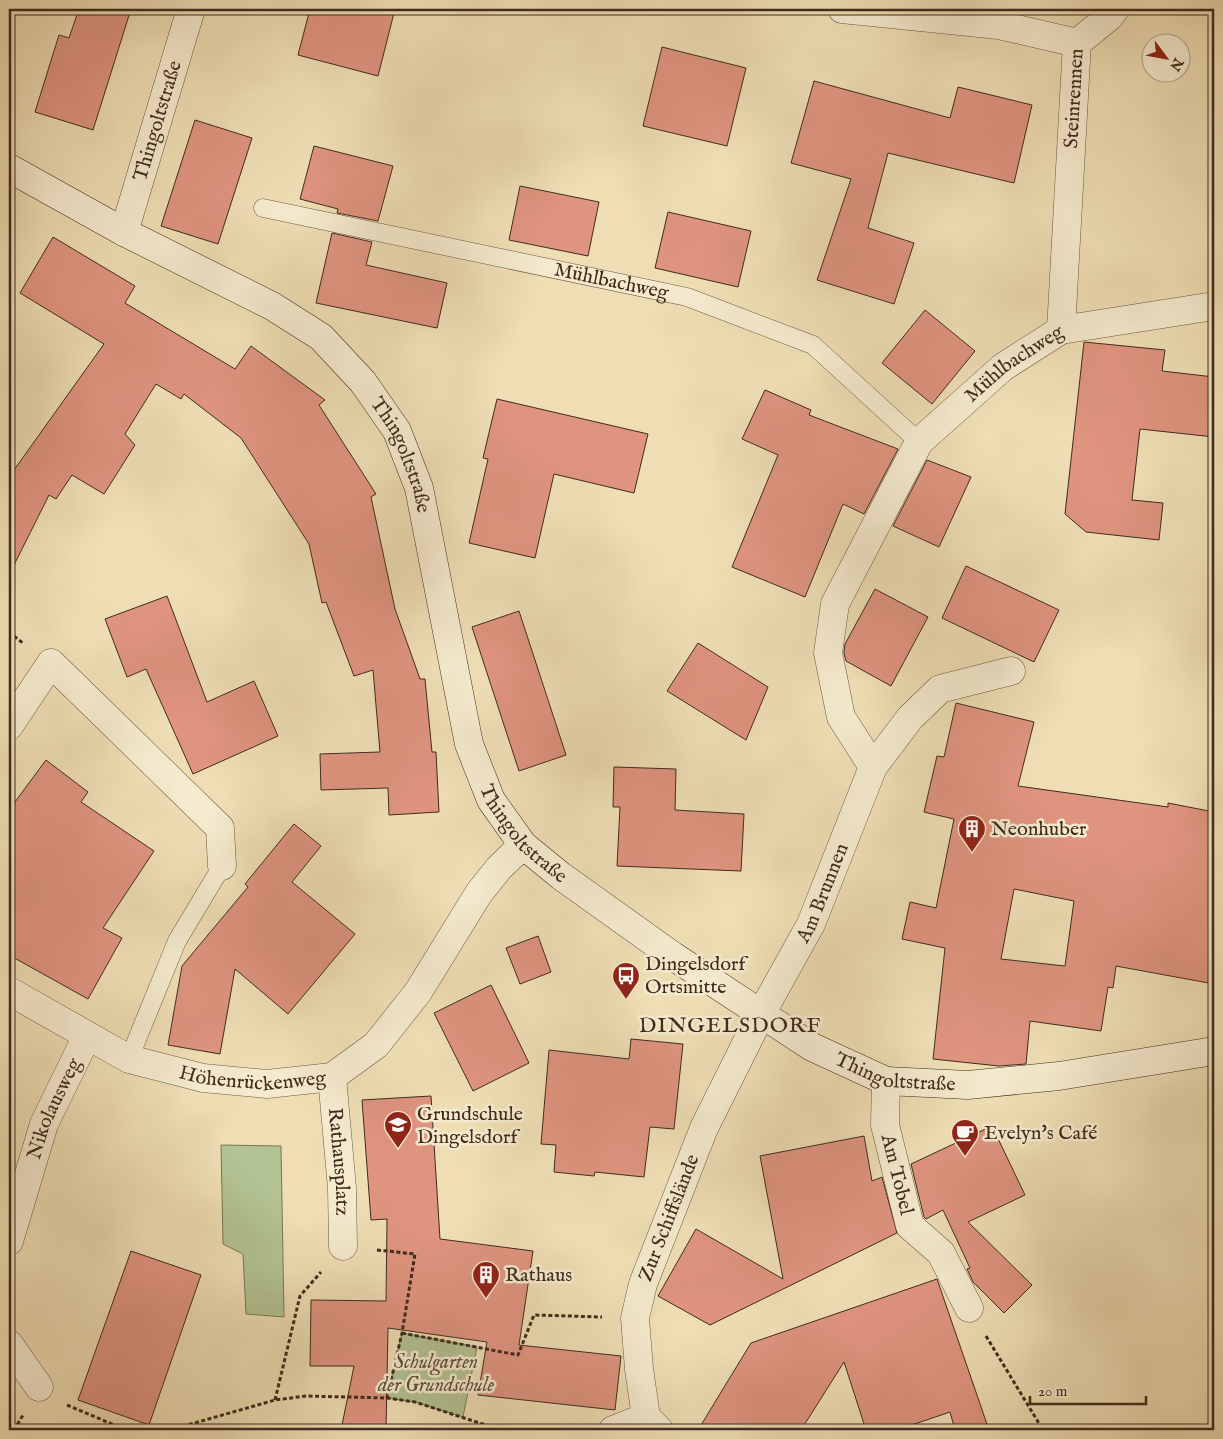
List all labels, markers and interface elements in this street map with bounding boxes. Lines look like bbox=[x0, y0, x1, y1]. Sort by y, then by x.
north arrow bbox=[1140, 32, 1190, 82]
street label: Steinrennen bbox=[1059, 47, 1089, 149]
text: N bbox=[1165, 54, 1188, 74]
street label: Thingoltstraße bbox=[127, 58, 187, 184]
street label: Mühlbachweg bbox=[552, 257, 672, 306]
street label: Mühlbachweg bbox=[959, 319, 1069, 408]
street label: Thingoltstraße bbox=[365, 392, 436, 515]
street label: Thingoltstraße bbox=[474, 781, 572, 889]
building icon: Neonhuber bbox=[957, 814, 987, 853]
place label: Neonhuber bbox=[991, 817, 1087, 842]
street label: Am Brunnen bbox=[790, 839, 854, 948]
place label: Dingelsdorf Ortsmitte bbox=[645, 952, 749, 1000]
bus stop icon: Dingelsdorf Ortsmitte bbox=[611, 961, 641, 1000]
district label: DINGELSDORF bbox=[639, 1012, 821, 1040]
street label: Thingoltstraße bbox=[831, 1047, 956, 1097]
street label: Nikolausweg bbox=[22, 1053, 87, 1162]
street label: Höhenrückenweg bbox=[177, 1060, 328, 1097]
place label: Grundschule Dingelsdorf bbox=[417, 1102, 523, 1150]
street label: Rathausplatz bbox=[322, 1107, 355, 1216]
school or university icon: Grundschule Dingelsdorf bbox=[383, 1110, 413, 1149]
cafe icon: Evelyn's Café bbox=[950, 1118, 980, 1157]
place label: Evelyn's Café bbox=[984, 1121, 1097, 1146]
street label: Am Tobel bbox=[875, 1131, 919, 1218]
street label: Zur Schiffslände bbox=[633, 1151, 705, 1285]
building icon: Rathaus bbox=[471, 1260, 501, 1299]
place label: Rathaus bbox=[505, 1263, 572, 1288]
park label: Schulgarten der Grundschule bbox=[377, 1350, 494, 1398]
scale bar bbox=[1030, 1374, 1147, 1406]
text: 20 m bbox=[1038, 1382, 1068, 1401]

